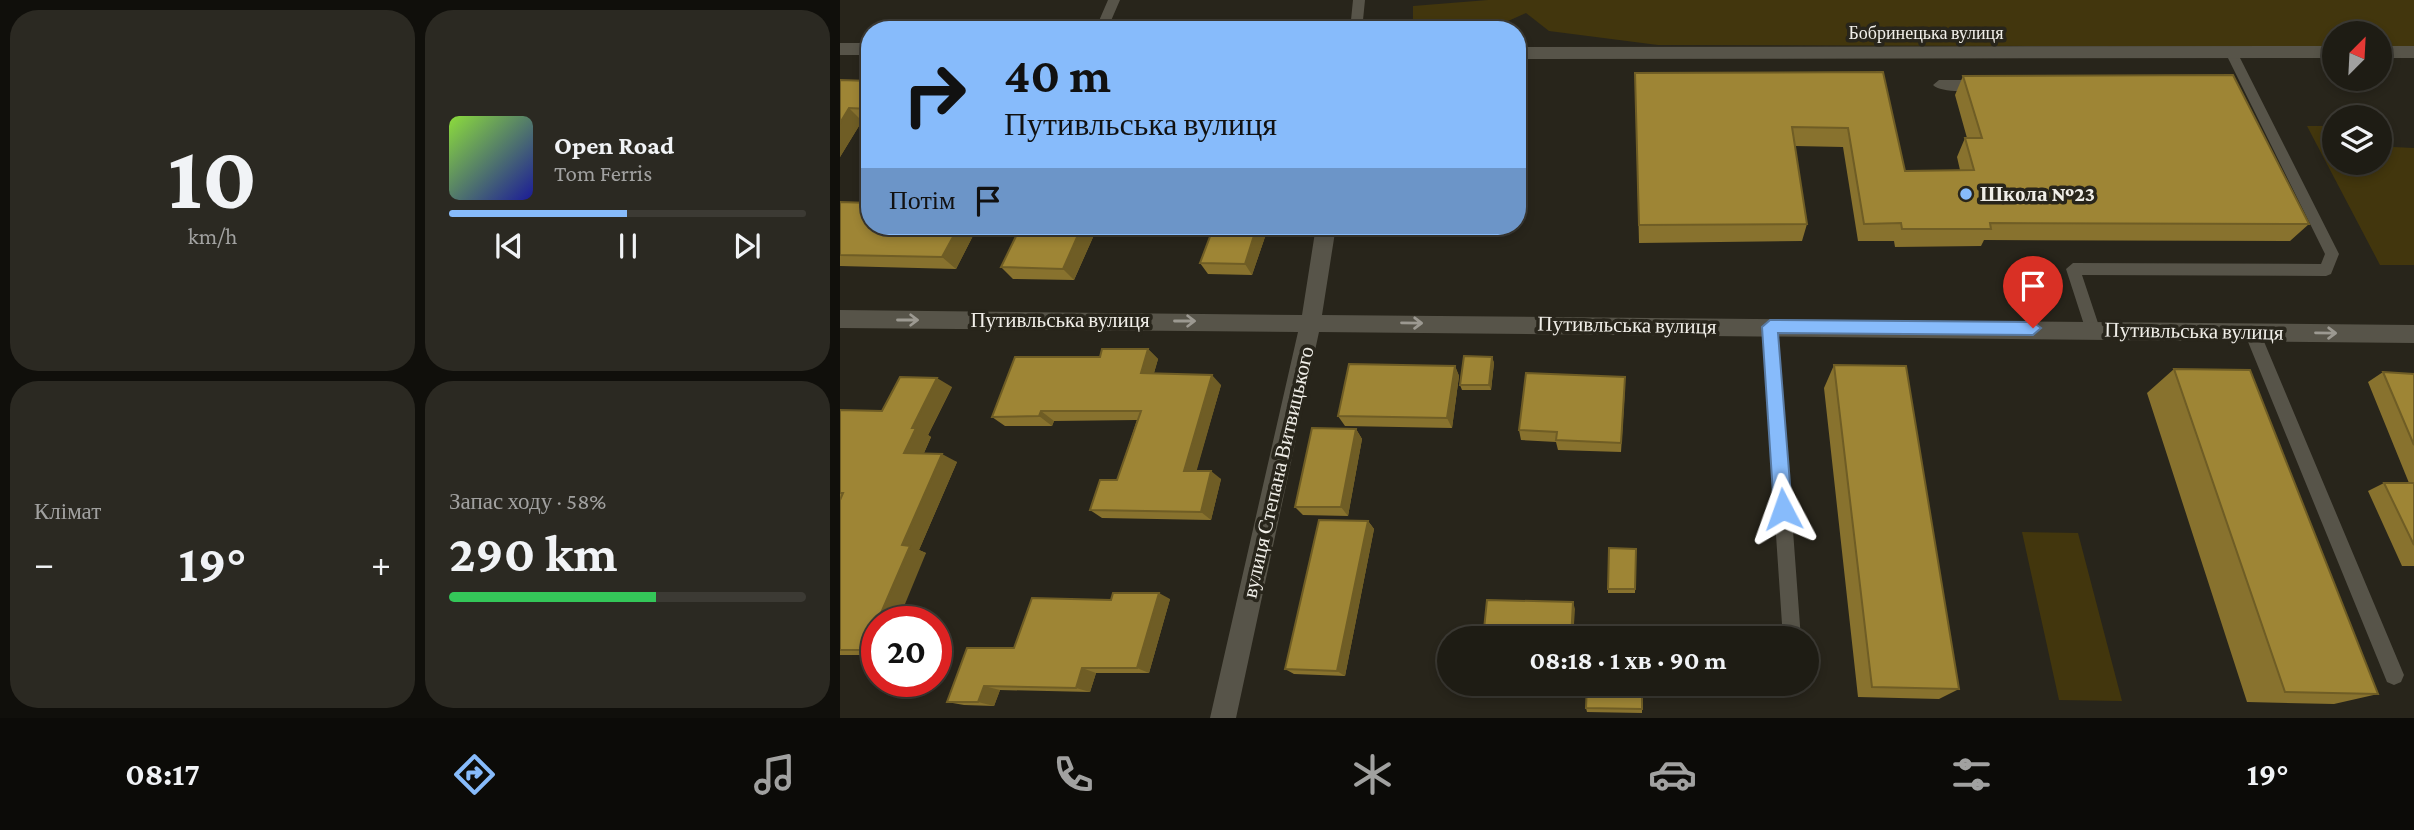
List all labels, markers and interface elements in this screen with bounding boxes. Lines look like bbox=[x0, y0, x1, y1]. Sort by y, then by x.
north arrow bbox=[2322, 21, 2392, 91]
map controls bbox=[2322, 21, 2392, 175]
street label: Бобринецька вулиця bbox=[1848, 23, 2004, 43]
text: 40 m bbox=[1004, 48, 1111, 103]
icon: right bbox=[889, 49, 980, 140]
button: layers bbox=[2322, 105, 2392, 175]
text: Путивльська вулиця bbox=[1004, 106, 1277, 142]
text: 10 bbox=[168, 126, 257, 228]
text: Open Road bbox=[554, 131, 674, 160]
text: Tom Ferris bbox=[554, 160, 652, 186]
icon: arrive bbox=[969, 182, 1007, 220]
place label: Школа №23 bbox=[1980, 182, 2095, 206]
text: Потім bbox=[889, 186, 955, 215]
marker: Школа №23 bbox=[1958, 186, 1974, 202]
text: km/h bbox=[188, 223, 237, 249]
icon: previous bbox=[490, 227, 528, 265]
icon: pause bbox=[609, 227, 647, 265]
icon: next bbox=[728, 227, 766, 265]
pin bbox=[2003, 256, 2063, 328]
icon: arrive bbox=[2014, 267, 2052, 305]
street label: Путивльська вулиця bbox=[970, 308, 1150, 332]
street label: Путивльська вулиця bbox=[1537, 311, 1717, 339]
one-way arrow bbox=[896, 313, 919, 326]
one-way arrow bbox=[1173, 314, 1196, 328]
one-way arrow bbox=[1400, 316, 1423, 330]
street label: Путивльська вулиця bbox=[2104, 317, 2284, 345]
one-way arrow bbox=[2314, 326, 2337, 340]
street label: вулиця Степана Витвицького bbox=[1237, 344, 1319, 600]
position arrow bbox=[1746, 472, 1820, 546]
text: Запас ходу · 58% bbox=[449, 488, 606, 514]
text: Клімат bbox=[34, 498, 101, 524]
text: 290 km bbox=[449, 524, 618, 582]
text: 19° bbox=[178, 534, 247, 592]
text: − bbox=[34, 542, 54, 584]
text: + bbox=[371, 542, 391, 584]
speed limit sign: 20 bbox=[861, 606, 952, 697]
text: 08:18 · 1 хв · 90 m bbox=[1530, 646, 1726, 675]
icon: directions bbox=[450, 750, 499, 799]
icon: music bbox=[750, 750, 799, 799]
icon: phone bbox=[1049, 750, 1098, 799]
icon: climate bbox=[1348, 750, 1397, 799]
icon: car bbox=[1648, 750, 1697, 799]
icon: filters bbox=[1947, 750, 1996, 799]
text: 08:17 bbox=[125, 756, 200, 792]
text: 19° bbox=[2247, 756, 2289, 792]

